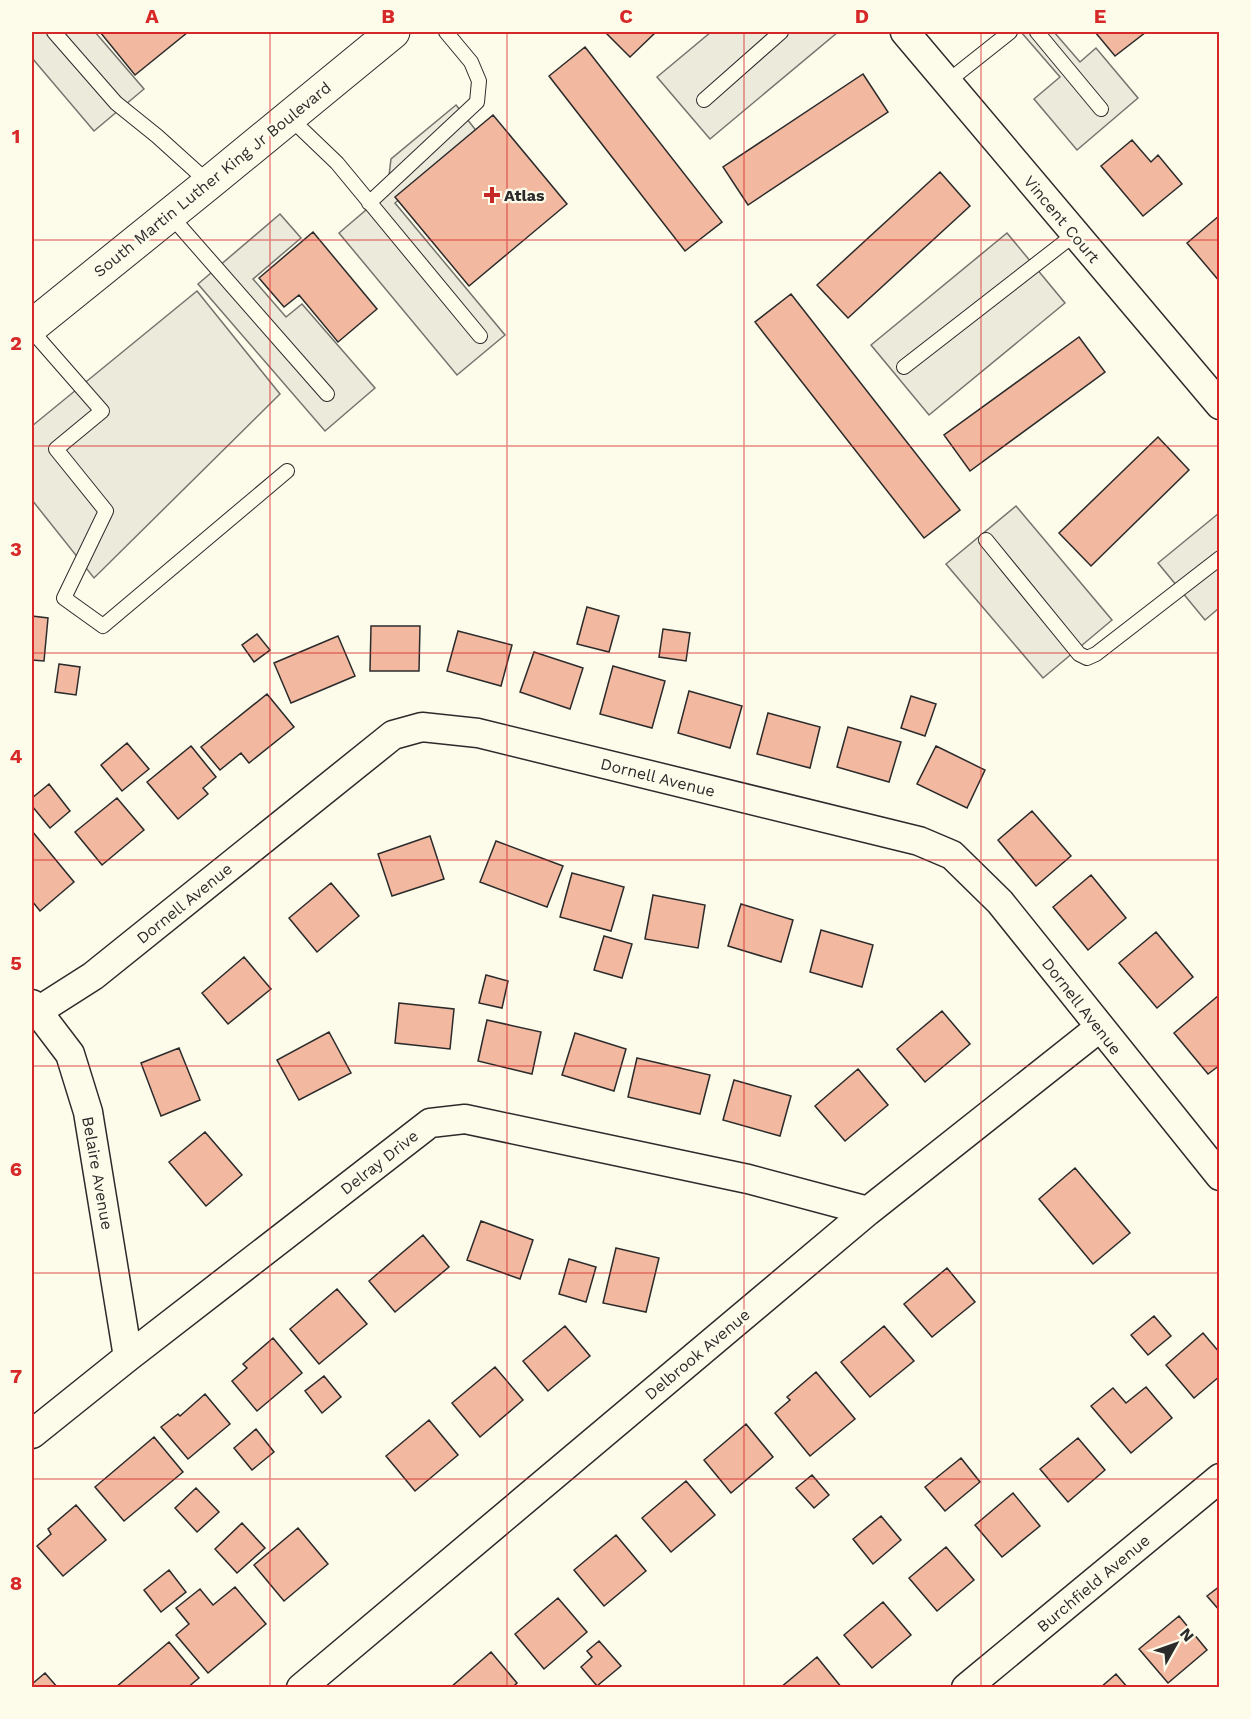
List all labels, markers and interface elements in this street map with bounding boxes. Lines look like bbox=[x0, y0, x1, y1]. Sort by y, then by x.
text: A bbox=[145, 4, 159, 28]
text: B bbox=[381, 4, 395, 28]
text: C bbox=[619, 4, 633, 28]
text: D bbox=[855, 4, 869, 28]
text: E bbox=[1094, 4, 1106, 28]
street label: South Martin Luther King Jr Boulevard bbox=[90, 78, 335, 281]
text: 1 bbox=[12, 124, 20, 148]
street label: Vincent Court bbox=[1020, 172, 1104, 267]
place label: Atlas bbox=[504, 186, 545, 205]
marker: Atlas bbox=[485, 188, 499, 202]
text: 2 bbox=[10, 331, 22, 355]
text: 3 bbox=[10, 537, 22, 561]
text: 4 bbox=[10, 744, 23, 768]
street label: Dornell Avenue bbox=[599, 754, 717, 801]
street label: Dornell Avenue bbox=[133, 859, 236, 948]
text: 5 bbox=[10, 951, 22, 975]
street label: Dornell Avenue bbox=[1038, 954, 1125, 1058]
street label: Belaire Avenue bbox=[78, 1115, 117, 1231]
street label: Delray Drive bbox=[337, 1126, 422, 1199]
text: 6 bbox=[10, 1157, 22, 1181]
street label: Delbrook Avenue bbox=[641, 1305, 754, 1404]
text: 7 bbox=[10, 1364, 22, 1388]
street label: Burchfield Avenue bbox=[1033, 1531, 1154, 1636]
text: 8 bbox=[10, 1571, 22, 1595]
north arrow bbox=[1146, 1614, 1206, 1674]
text: N bbox=[1176, 1624, 1198, 1645]

